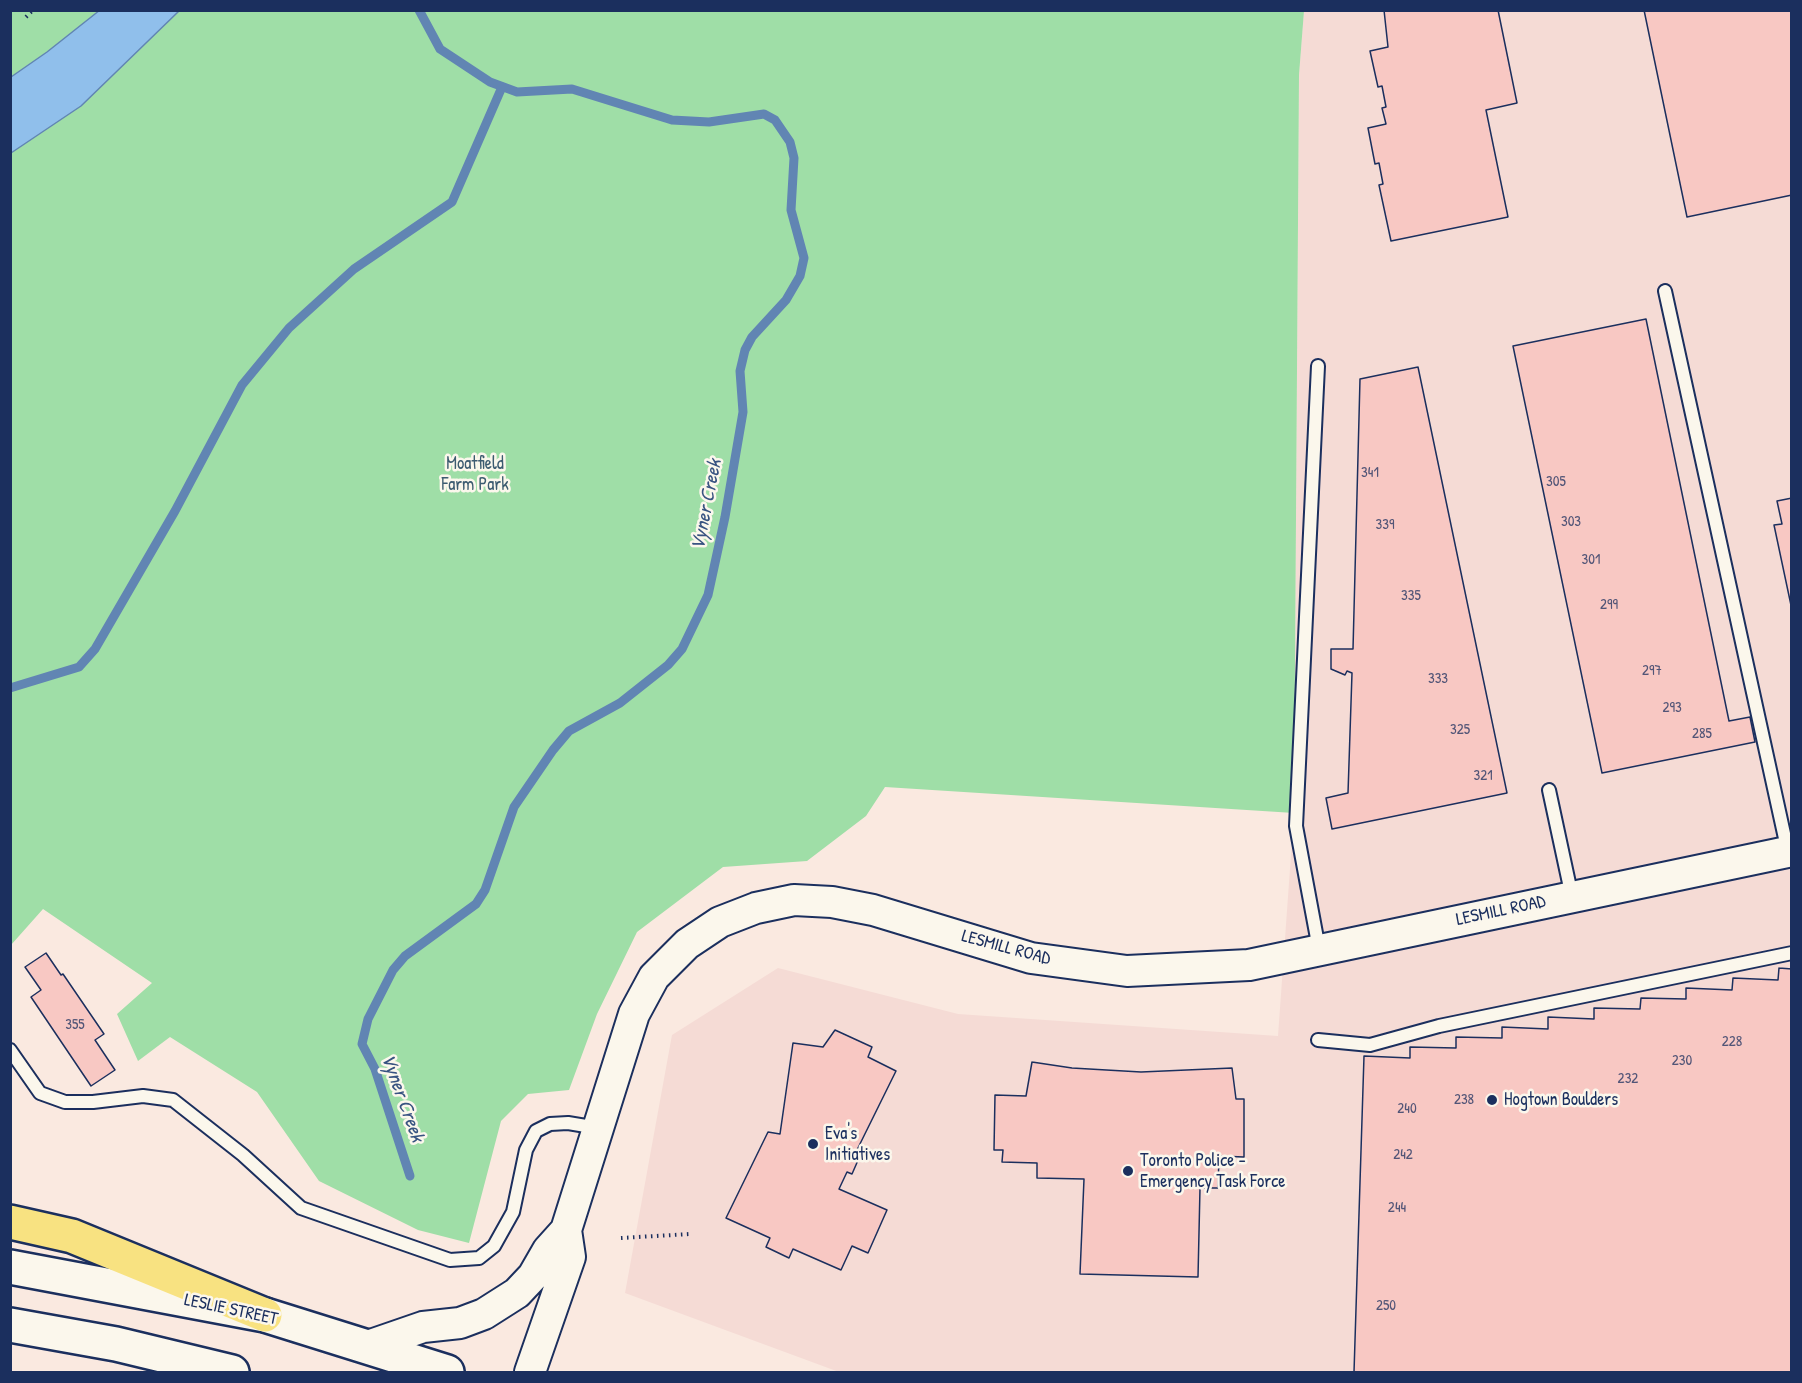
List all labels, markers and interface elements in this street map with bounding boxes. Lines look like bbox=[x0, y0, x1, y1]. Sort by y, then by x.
park label: Moatfield Farm Park bbox=[441, 453, 509, 496]
water label: Vyner Creek bbox=[686, 458, 728, 552]
house number: 341 bbox=[1361, 464, 1379, 482]
house number: 305 bbox=[1546, 473, 1566, 491]
house number: 303 bbox=[1561, 513, 1581, 531]
house number: 339 bbox=[1376, 516, 1394, 534]
house number: 301 bbox=[1582, 551, 1600, 569]
house number: 335 bbox=[1401, 587, 1421, 605]
house number: 299 bbox=[1600, 596, 1618, 614]
house number: 297 bbox=[1642, 662, 1662, 680]
house number: 333 bbox=[1428, 670, 1448, 688]
house number: 293 bbox=[1662, 699, 1682, 717]
house number: 325 bbox=[1450, 721, 1470, 739]
house number: 285 bbox=[1692, 725, 1712, 743]
house number: 321 bbox=[1473, 767, 1493, 785]
street label: LESMILL ROAD bbox=[1454, 891, 1548, 931]
street label: LESMILL ROAD bbox=[959, 926, 1053, 970]
house number: 355 bbox=[65, 1016, 85, 1034]
house number: 228 bbox=[1722, 1033, 1742, 1051]
water label: Vyner Creek bbox=[375, 1051, 429, 1145]
house number: 230 bbox=[1672, 1052, 1692, 1070]
house number: 232 bbox=[1618, 1070, 1638, 1088]
place label: Hogtown Boulders bbox=[1504, 1089, 1618, 1111]
house number: 238 bbox=[1454, 1091, 1474, 1109]
marker: Hogtown Boulders bbox=[1485, 1093, 1499, 1107]
house number: 240 bbox=[1397, 1100, 1417, 1118]
place label: Eva's Initiatives bbox=[825, 1123, 890, 1166]
marker: Eva's Initiatives bbox=[806, 1137, 820, 1151]
house number: 242 bbox=[1393, 1146, 1413, 1164]
place label: Toronto Police - Emergency Task Force bbox=[1140, 1150, 1285, 1192]
marker: Toronto Police - Emergency Task Force bbox=[1121, 1164, 1135, 1178]
house number: 244 bbox=[1388, 1199, 1406, 1217]
street label: LESLIE STREET bbox=[182, 1290, 280, 1330]
house number: 250 bbox=[1376, 1297, 1396, 1315]

